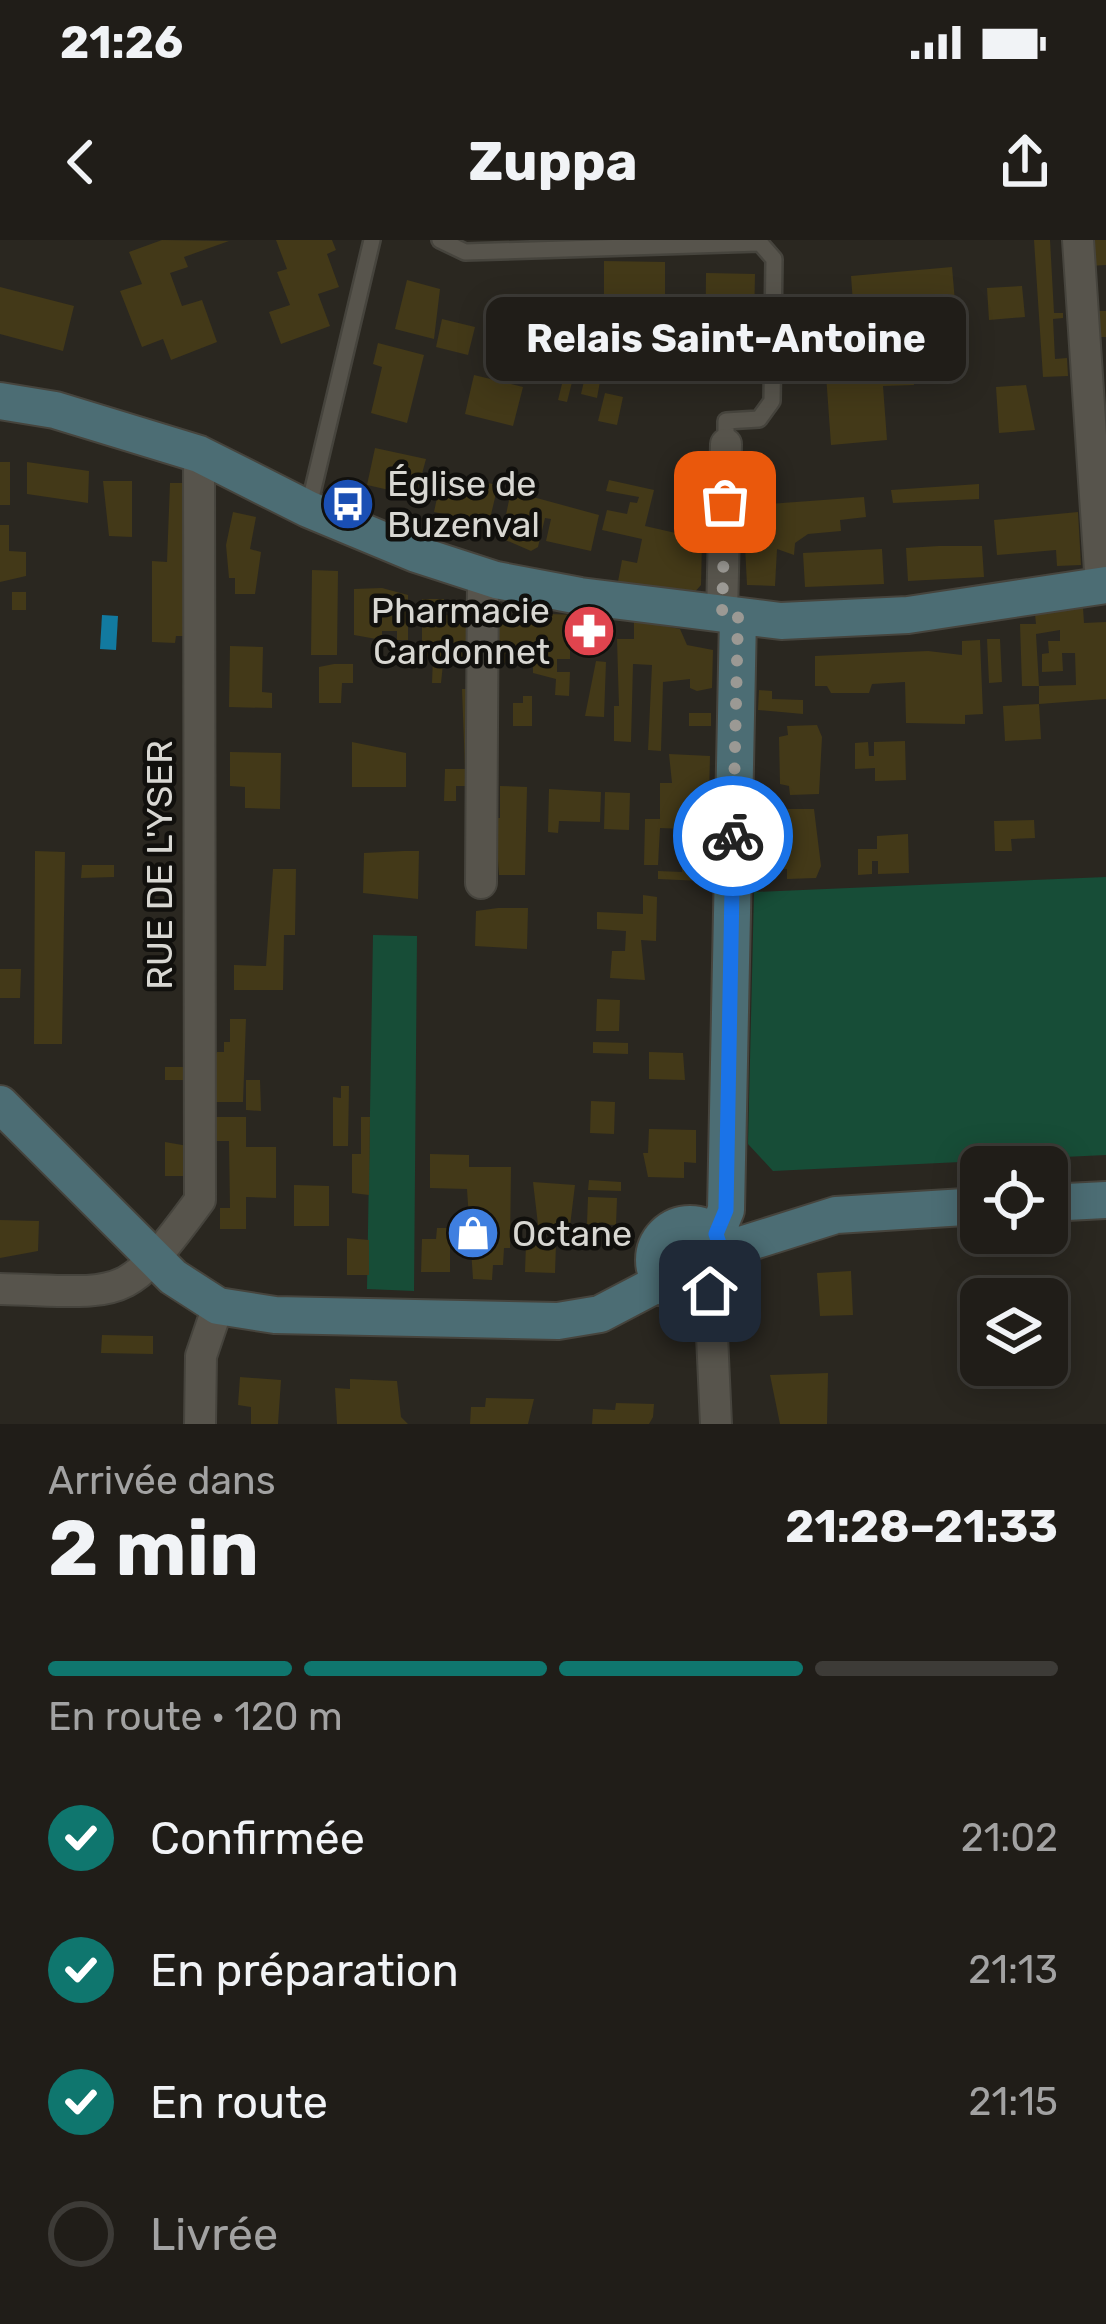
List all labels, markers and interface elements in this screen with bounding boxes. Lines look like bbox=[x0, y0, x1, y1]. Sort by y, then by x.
text: 21:26 bbox=[60, 16, 183, 69]
icon: back bbox=[48, 129, 114, 195]
icon: share bbox=[992, 129, 1058, 195]
text: Zuppa bbox=[468, 130, 638, 194]
callout: Relais Saint-Antoine bbox=[485, 298, 965, 382]
text: Relais Saint-Antoine bbox=[526, 316, 926, 362]
pin bbox=[674, 451, 776, 553]
place label: Église de Buzenval bbox=[387, 462, 540, 546]
icon: bag bbox=[692, 469, 758, 535]
bus stop icon: Église de Buzenval bbox=[320, 476, 376, 532]
place label: Pharmacie Cardonnet bbox=[371, 589, 550, 673]
pharmacy icon: Pharmacie Cardonnet bbox=[561, 603, 617, 659]
street label: RUE DE L'YSER bbox=[138, 740, 181, 990]
courier bbox=[673, 776, 793, 896]
icon: bike bbox=[700, 803, 766, 869]
map controls bbox=[960, 1146, 1068, 1386]
button: locate bbox=[960, 1146, 1068, 1254]
shop icon: Octane bbox=[445, 1205, 501, 1261]
place label: Octane bbox=[512, 1212, 632, 1255]
pin bbox=[659, 1240, 761, 1342]
icon: home bbox=[677, 1258, 743, 1324]
button: layers bbox=[960, 1278, 1068, 1386]
text: Arrivée dans bbox=[48, 1458, 276, 1504]
text: 21:28–21:33 bbox=[785, 1500, 1058, 1553]
text: 2 min bbox=[48, 1502, 259, 1595]
text: En route · 120 m bbox=[48, 1694, 343, 1740]
icon: check bbox=[48, 1805, 114, 1871]
text: Confirmée bbox=[150, 1812, 365, 1865]
text: 21:02 bbox=[961, 1815, 1058, 1861]
icon: check bbox=[48, 1937, 114, 2003]
text: En préparation bbox=[150, 1944, 459, 1997]
text: 21:13 bbox=[968, 1947, 1058, 1993]
icon: check bbox=[48, 2069, 114, 2135]
text: En route bbox=[150, 2076, 328, 2129]
text: 21:15 bbox=[969, 2079, 1058, 2125]
text: Livrée bbox=[150, 2208, 278, 2261]

